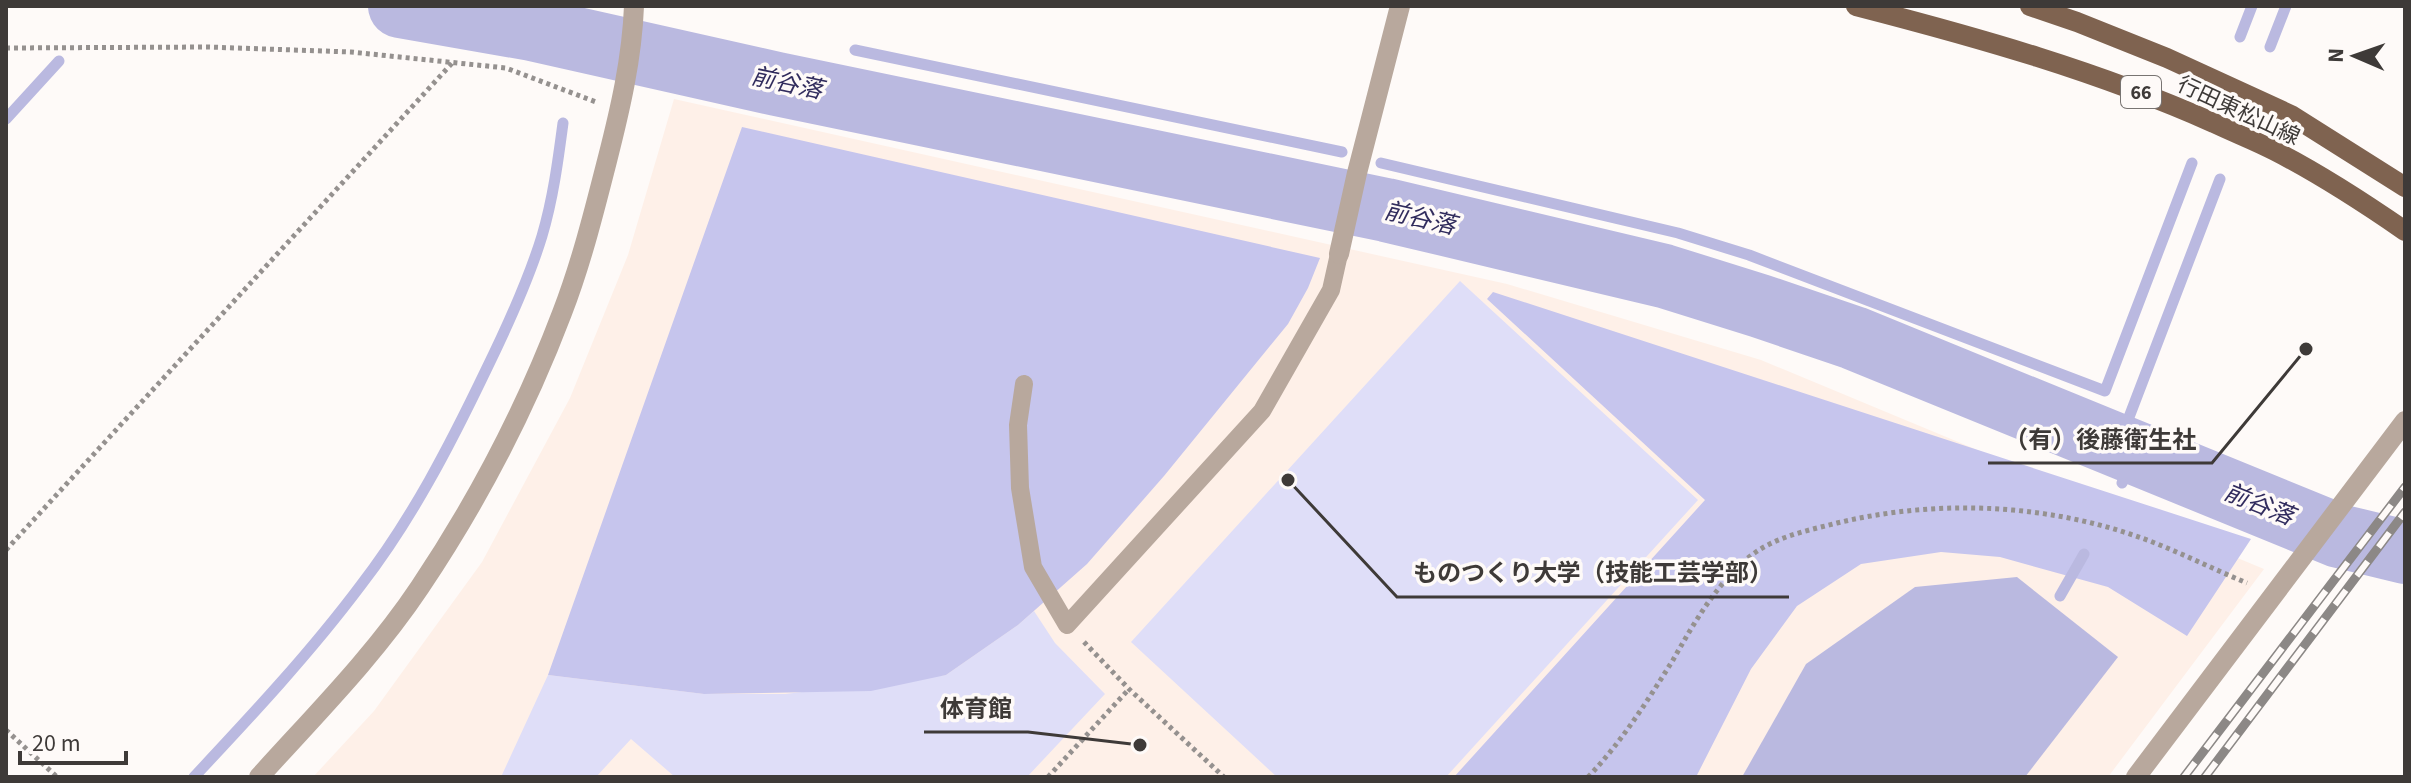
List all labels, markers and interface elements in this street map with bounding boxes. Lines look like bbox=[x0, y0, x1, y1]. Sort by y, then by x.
north arrow bbox=[2315, 16, 2395, 96]
text: N bbox=[2320, 47, 2352, 63]
water label: 前谷落 bbox=[748, 59, 830, 109]
street label: 行田東松山線 bbox=[2172, 69, 2305, 153]
road number: 66 bbox=[2121, 76, 2161, 108]
water label: 前谷落 bbox=[1381, 193, 1463, 245]
callout: （有）後藤衛生社 bbox=[1988, 415, 2212, 463]
text: （有）後藤衛生社 bbox=[2004, 423, 2196, 458]
water label: 前谷落 bbox=[2219, 475, 2302, 536]
callout: ものつくり大学（技能工芸学部） bbox=[1397, 549, 1789, 597]
text: ものつくり大学（技能工芸学部） bbox=[1413, 556, 1773, 591]
callout: 体育館 bbox=[924, 684, 1028, 732]
text: 体育館 bbox=[940, 692, 1012, 727]
scale bar bbox=[20, 715, 126, 765]
text: 20 m bbox=[32, 726, 81, 761]

